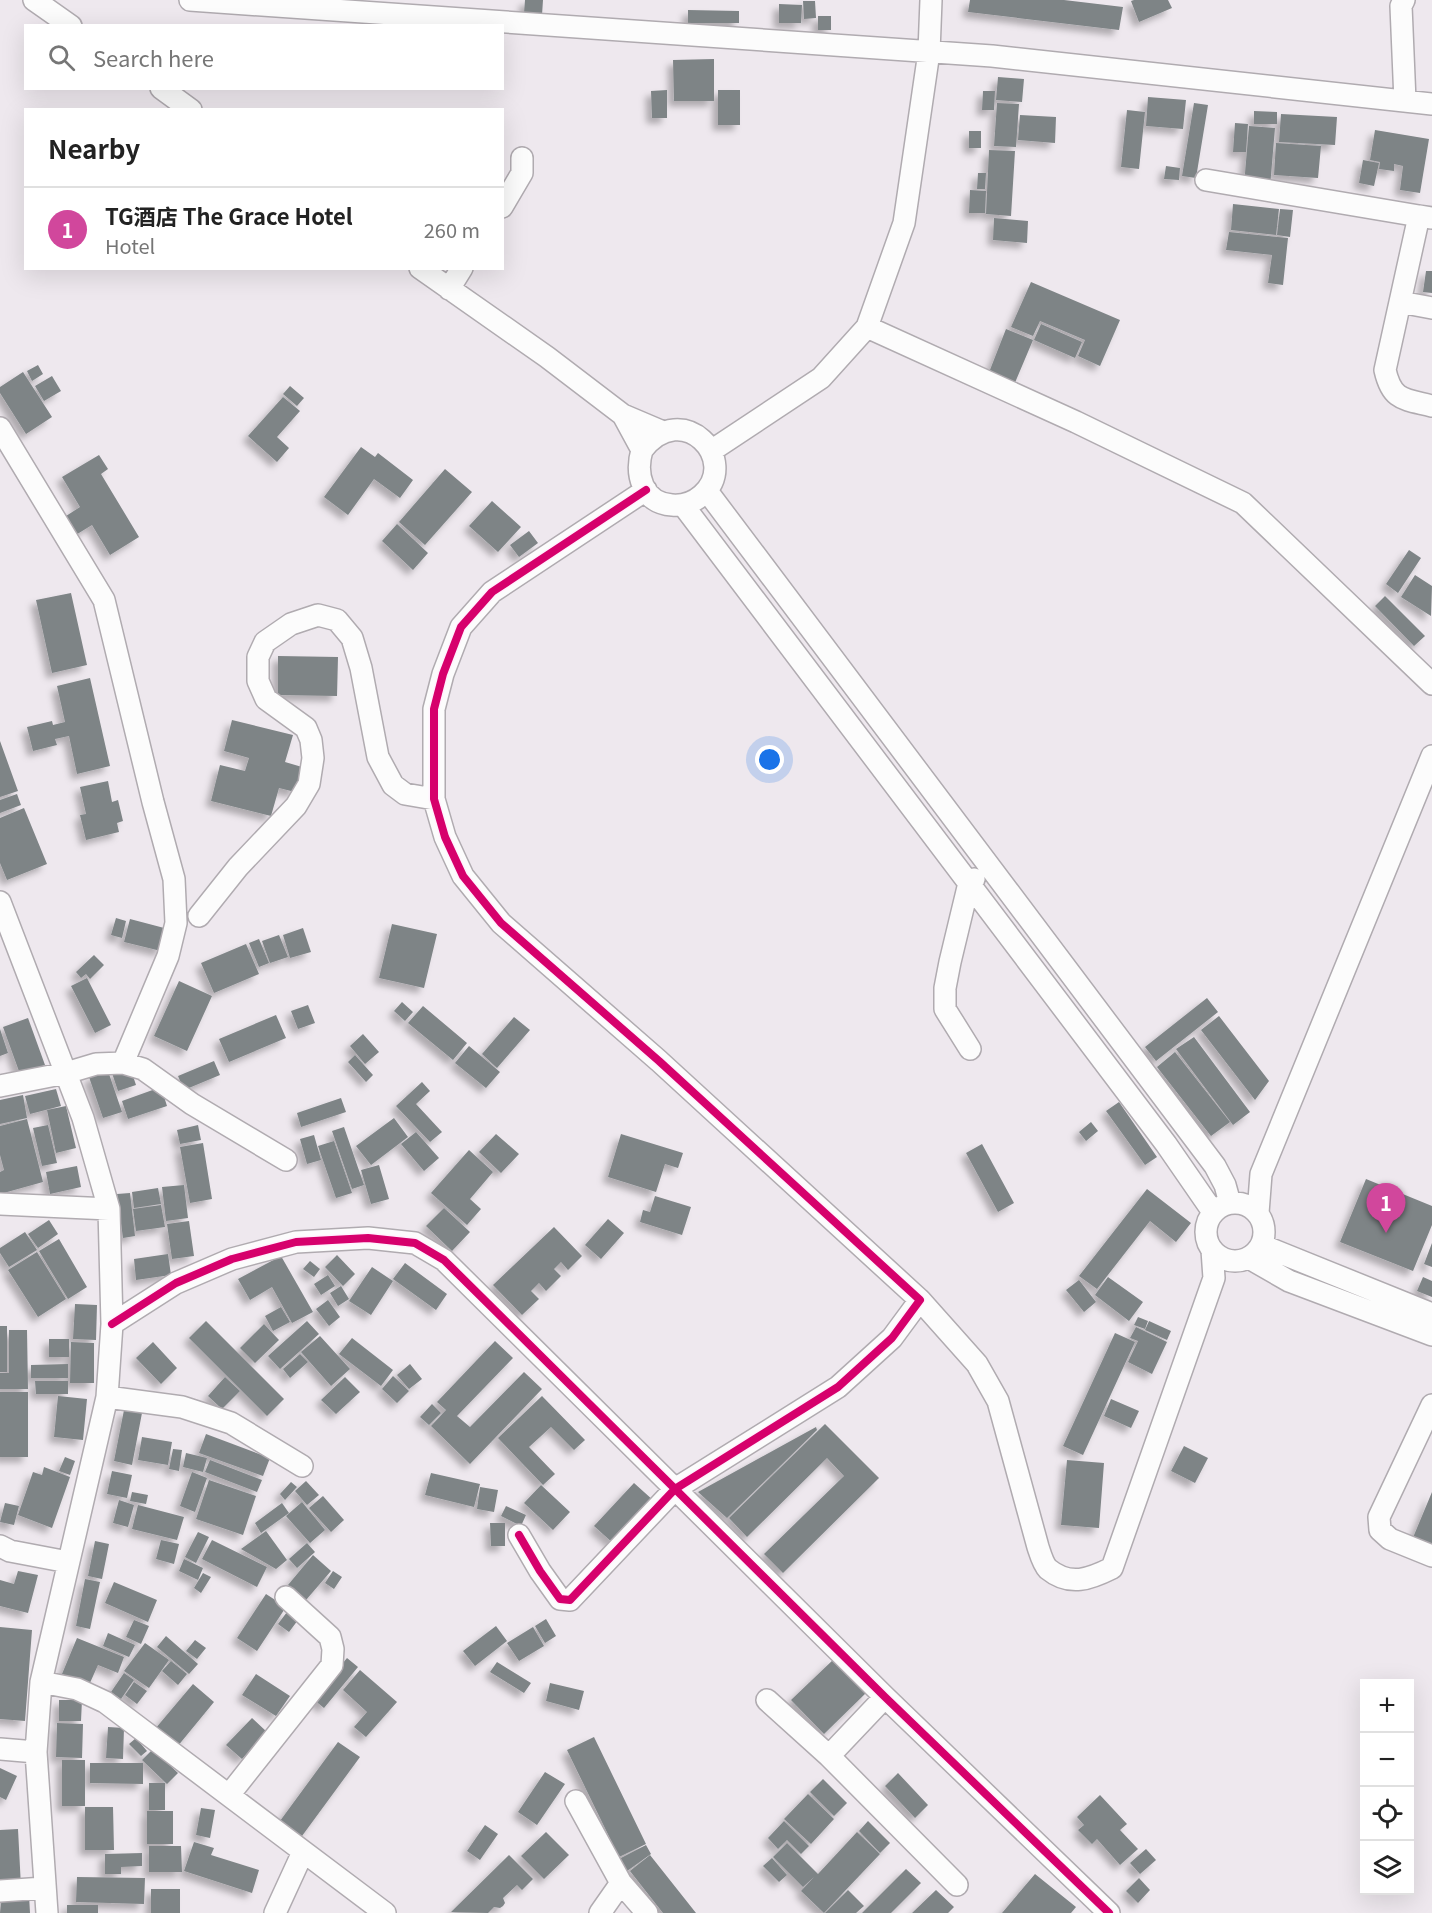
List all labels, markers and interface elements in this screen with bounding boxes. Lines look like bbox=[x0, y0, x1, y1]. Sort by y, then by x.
search box bbox=[24, 24, 504, 90]
icon: search bbox=[45, 41, 78, 74]
text: Search here bbox=[93, 41, 214, 73]
text: Nearby bbox=[48, 129, 140, 166]
text: TG酒店 The Grace Hotel bbox=[105, 199, 353, 231]
text: 1 bbox=[62, 215, 73, 244]
text: 260 m bbox=[424, 215, 480, 244]
text: Hotel bbox=[105, 231, 155, 260]
your location bbox=[755, 745, 784, 774]
pin: 1 bbox=[1366, 1184, 1406, 1233]
map controls bbox=[1360, 1679, 1414, 1895]
button: + bbox=[1360, 1679, 1414, 1733]
button: − bbox=[1360, 1733, 1414, 1787]
button: locate bbox=[1360, 1787, 1414, 1841]
button: layers bbox=[1360, 1841, 1414, 1895]

